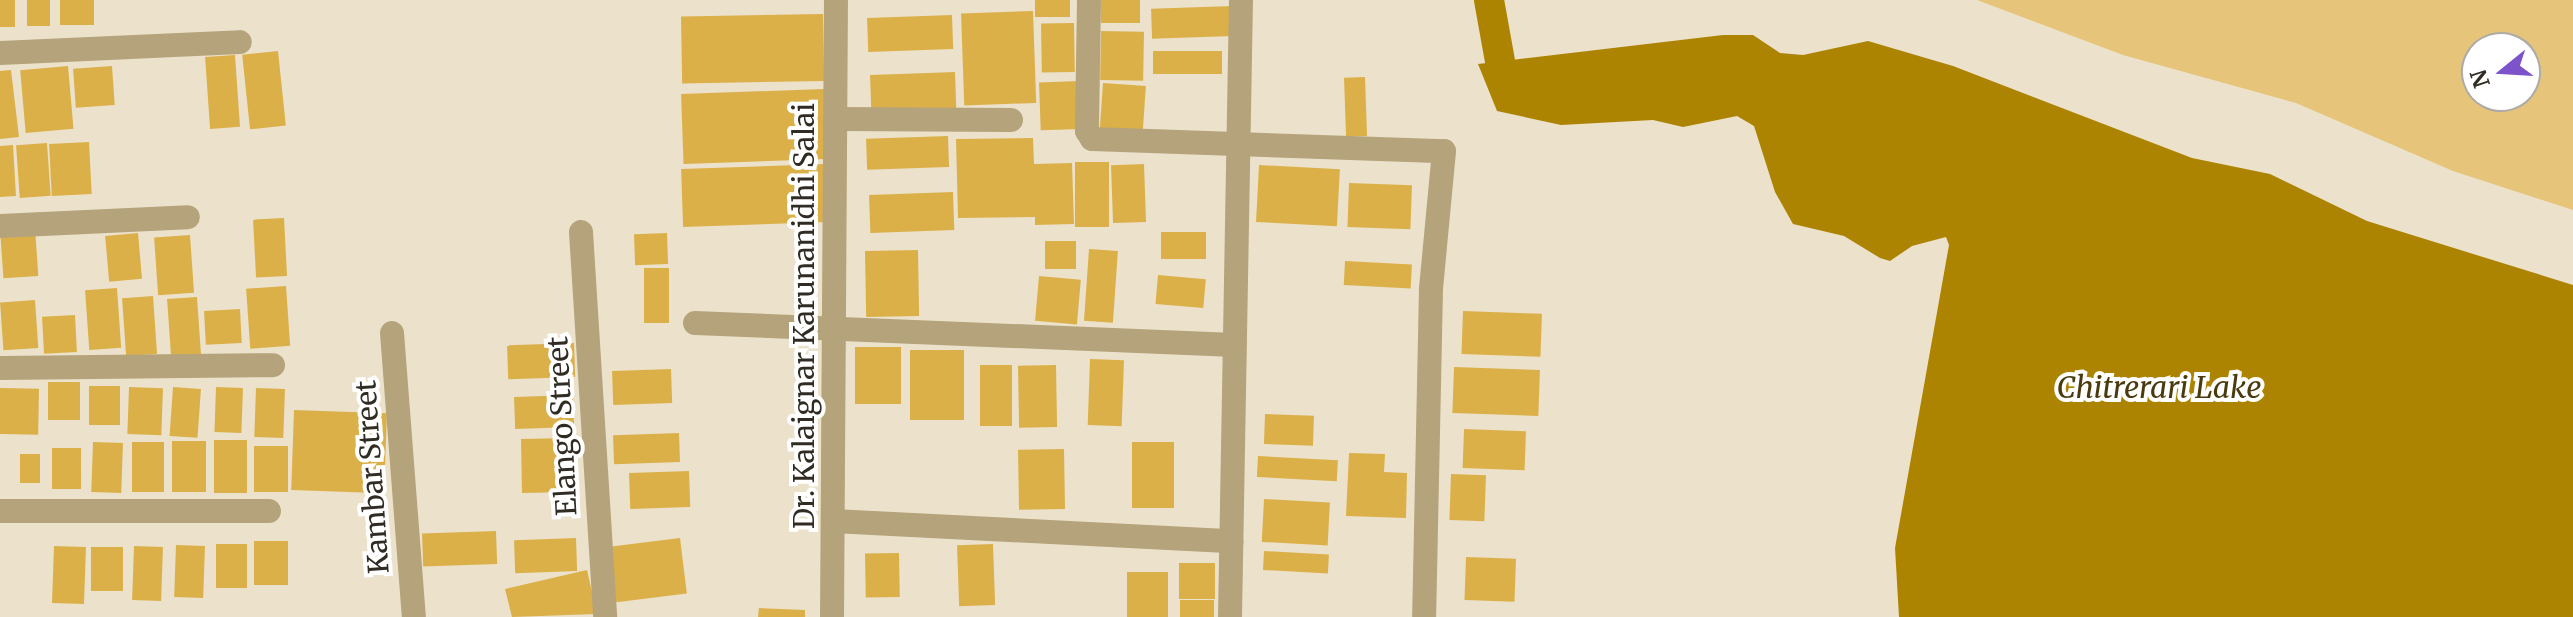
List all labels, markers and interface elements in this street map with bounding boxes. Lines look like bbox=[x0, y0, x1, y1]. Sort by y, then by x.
north arrow bbox=[2461, 32, 2541, 112]
text: N bbox=[2464, 66, 2496, 91]
street label: Dr. Kalaignar Karunanidhi Salai bbox=[787, 103, 821, 529]
street label: Elango Street bbox=[541, 335, 583, 517]
water label: Chitrerari Lake bbox=[2056, 369, 2262, 405]
street label: Kambar Street bbox=[348, 379, 396, 575]

